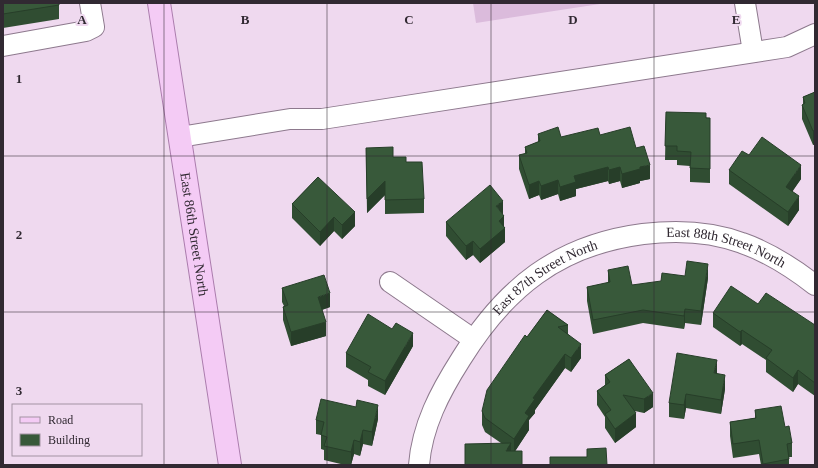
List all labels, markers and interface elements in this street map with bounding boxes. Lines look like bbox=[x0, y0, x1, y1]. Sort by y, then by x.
text: A bbox=[77, 12, 87, 27]
text: B bbox=[241, 12, 250, 27]
text: C bbox=[404, 12, 414, 27]
text: D bbox=[568, 12, 578, 27]
text: E bbox=[732, 12, 740, 27]
text: 1 bbox=[16, 71, 22, 86]
street label: East 86th Street North bbox=[177, 172, 211, 297]
street label: East 88th Street North bbox=[666, 225, 788, 271]
text: 2 bbox=[16, 227, 22, 242]
street label: East 87th Street North bbox=[489, 237, 599, 318]
text: 3 bbox=[16, 383, 23, 398]
legend bbox=[12, 404, 142, 456]
text: Road bbox=[48, 413, 73, 427]
text: Building bbox=[48, 433, 90, 447]

